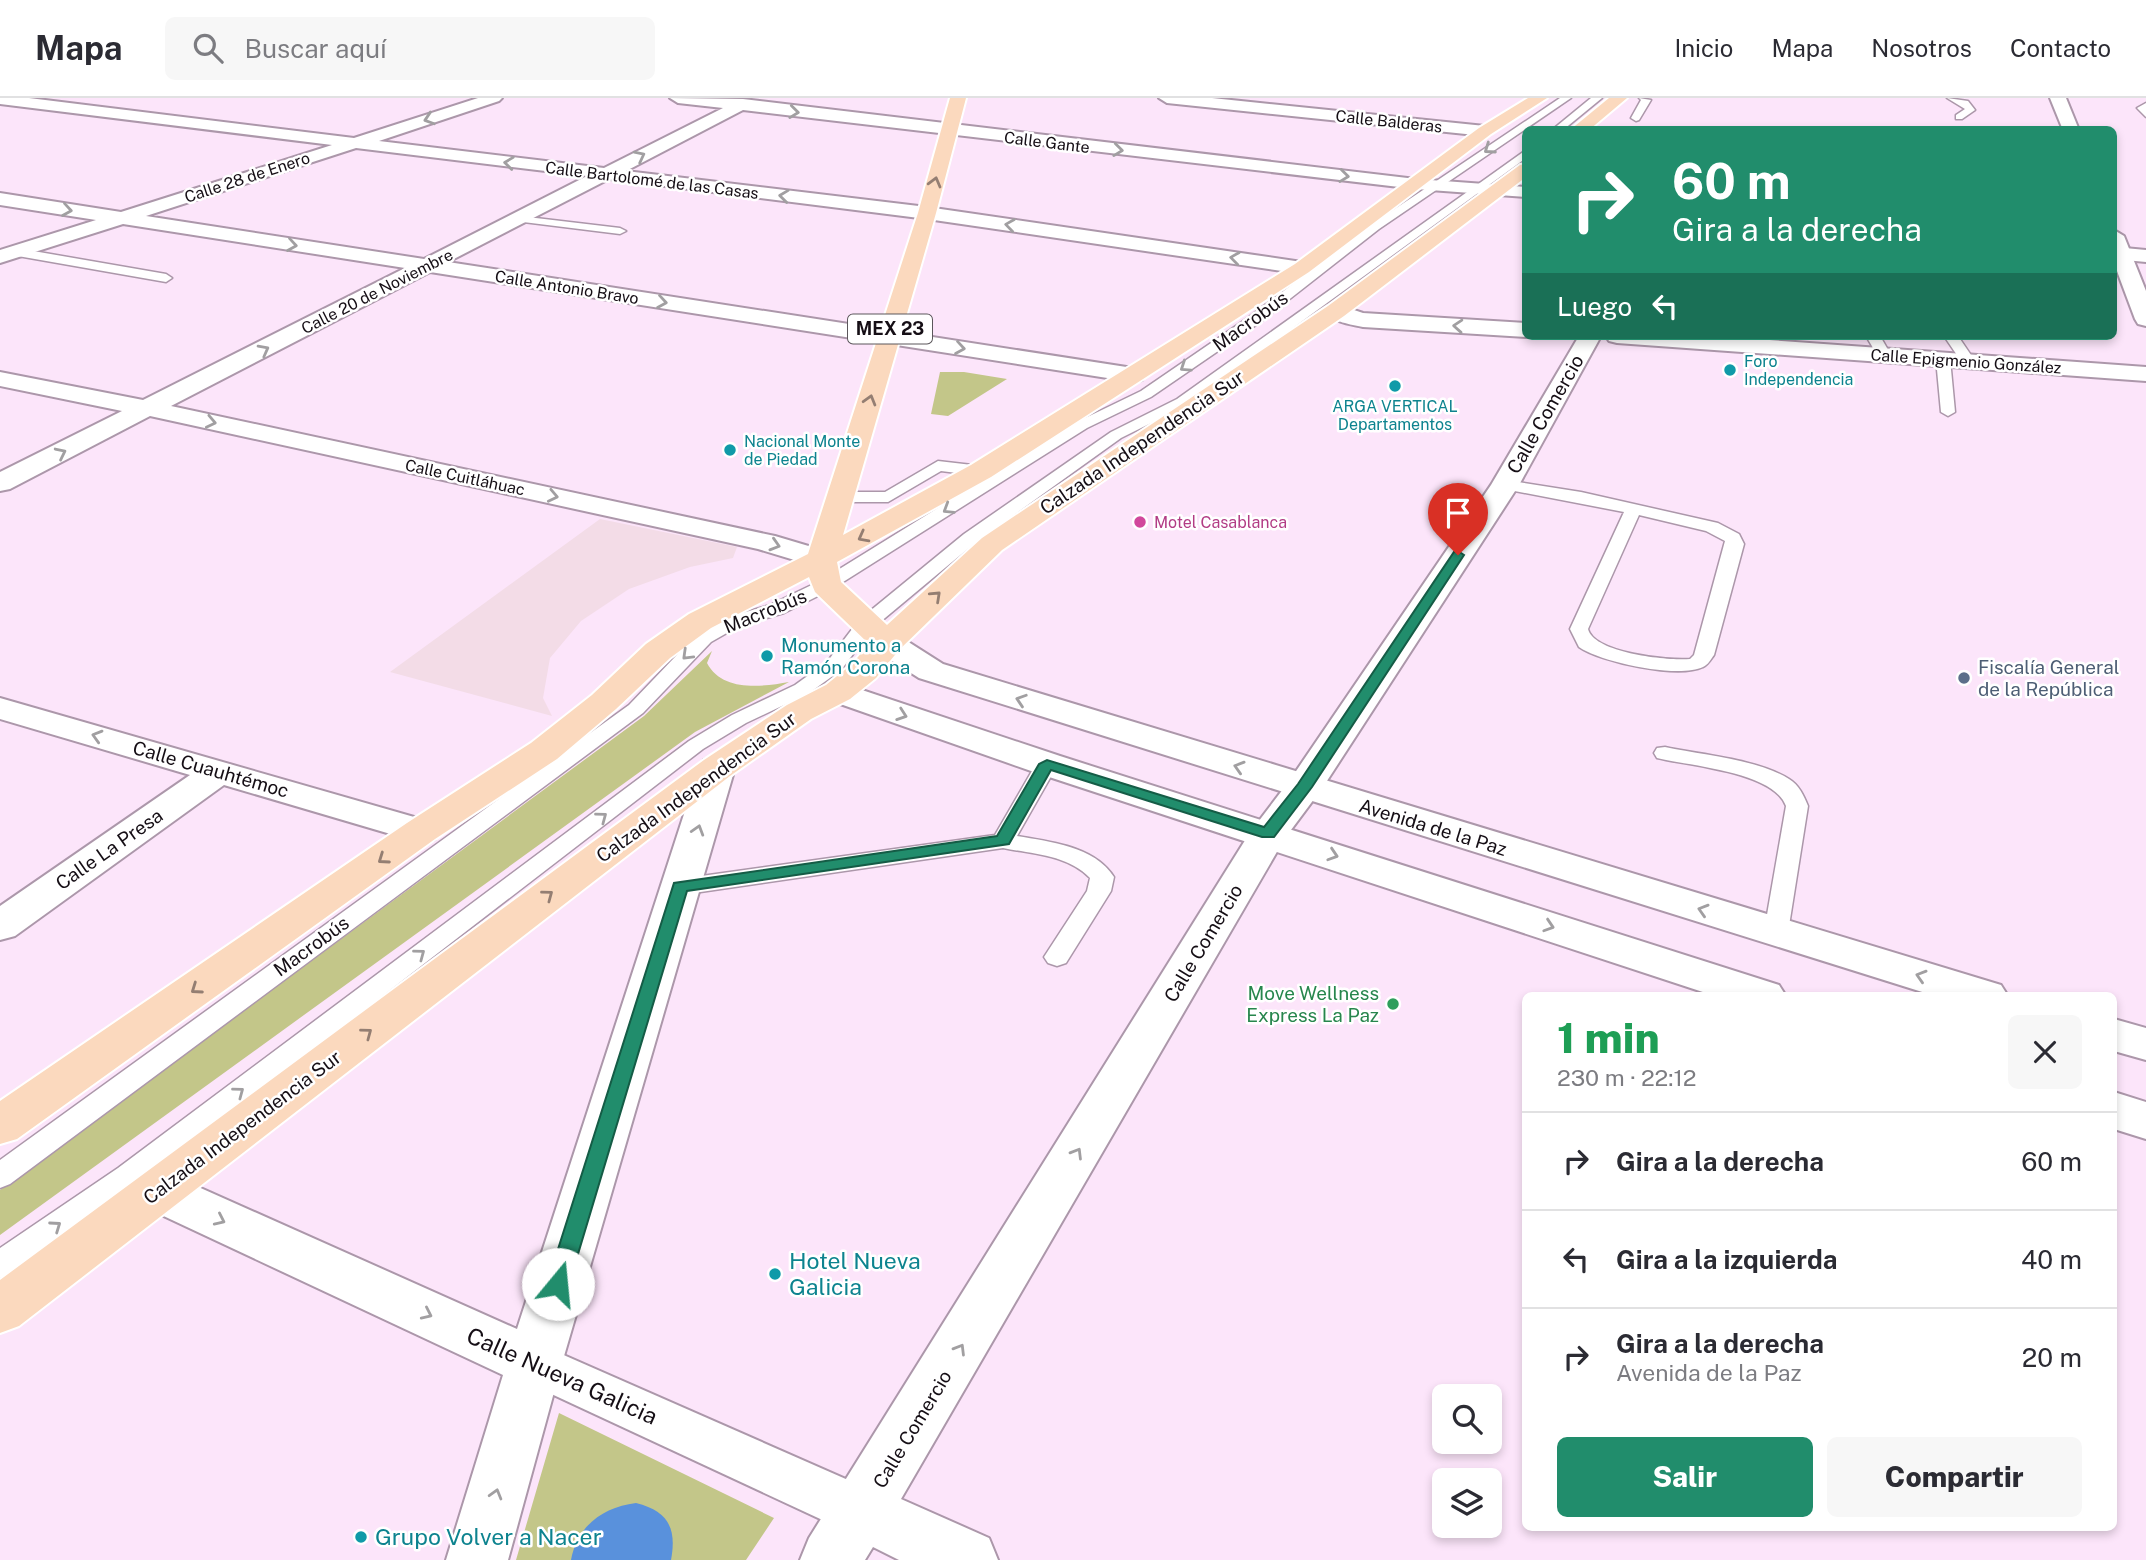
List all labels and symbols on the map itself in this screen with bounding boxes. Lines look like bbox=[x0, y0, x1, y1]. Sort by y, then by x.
one-way arrow bbox=[788, 105, 800, 120]
street label: Calle Balderas bbox=[1335, 106, 1443, 137]
one-way arrow bbox=[423, 111, 435, 125]
street label: Calle Gante bbox=[1003, 128, 1091, 157]
one-way arrow bbox=[1484, 141, 1497, 153]
one-way arrow bbox=[1112, 142, 1123, 157]
street label: Calle 28 de Enero bbox=[182, 148, 312, 207]
one-way arrow bbox=[633, 150, 645, 164]
one-way arrow bbox=[504, 156, 515, 171]
street label: Calle Bartolomé de las Casas bbox=[544, 158, 760, 203]
one-way arrow bbox=[1338, 168, 1349, 183]
one-way arrow bbox=[927, 176, 941, 188]
one-way arrow bbox=[778, 189, 790, 204]
one-way arrow bbox=[62, 202, 73, 217]
one-way arrow bbox=[1004, 218, 1015, 233]
one-way arrow bbox=[286, 237, 298, 252]
street label: Calle 20 de Noviembre bbox=[298, 245, 456, 338]
one-way arrow bbox=[1229, 251, 1241, 266]
street label: Calle Antonio Bravo bbox=[494, 267, 640, 308]
street label: Macrobús bbox=[1208, 286, 1292, 356]
one-way arrow bbox=[656, 294, 668, 309]
road number: MEX 23 bbox=[848, 314, 932, 344]
one-way arrow bbox=[1452, 318, 1463, 333]
one-way arrow bbox=[954, 340, 966, 355]
one-way arrow bbox=[257, 344, 269, 358]
street label: Calle Epigmenio González bbox=[1870, 345, 2062, 378]
street label: Calle Comercio bbox=[1502, 351, 1588, 477]
place label: Foro Independencia bbox=[1744, 352, 1853, 389]
one-way arrow bbox=[1180, 359, 1193, 371]
marker: Foro Independencia bbox=[1722, 362, 1738, 378]
street label: Calzada Independencia Sur bbox=[1036, 365, 1248, 519]
marker: ARGA VERTICAL Departamentos bbox=[1387, 378, 1403, 394]
one-way arrow bbox=[861, 394, 876, 406]
place label: ARGA VERTICAL Departamentos bbox=[1332, 397, 1458, 434]
one-way arrow bbox=[205, 413, 217, 428]
place label: Nacional Monte de Piedad bbox=[744, 432, 860, 469]
marker: Nacional Monte de Piedad bbox=[722, 442, 738, 458]
one-way arrow bbox=[54, 448, 66, 462]
street label: Calle Cuitláhuac bbox=[403, 456, 526, 499]
pin bbox=[1428, 483, 1488, 555]
one-way arrow bbox=[547, 487, 559, 502]
one-way arrow bbox=[942, 500, 955, 513]
place label: Motel Casablanca bbox=[1154, 513, 1287, 532]
marker: Motel Casablanca bbox=[1132, 514, 1148, 530]
one-way arrow bbox=[858, 528, 870, 542]
one-way arrow bbox=[769, 536, 781, 551]
street label: Macrobús bbox=[720, 584, 810, 638]
one-way arrow bbox=[928, 592, 941, 605]
place label: Monumento a Ramón Corona bbox=[781, 634, 910, 678]
one-way arrow bbox=[682, 646, 695, 659]
marker: Monumento a Ramón Corona bbox=[759, 648, 775, 664]
place label: Fiscalía General de la República bbox=[1978, 656, 2119, 700]
marker: Fiscalía General de la República bbox=[1956, 670, 1972, 686]
one-way arrow bbox=[1016, 693, 1028, 708]
street label: Calzada Independencia Sur bbox=[592, 707, 800, 867]
one-way arrow bbox=[896, 707, 908, 721]
one-way arrow bbox=[92, 730, 104, 745]
street label: Calle Cuauhtémoc bbox=[130, 736, 292, 802]
one-way arrow bbox=[1233, 760, 1245, 775]
street label: Avenida de la Paz bbox=[1356, 794, 1510, 860]
street label: Calle La Presa bbox=[51, 804, 167, 894]
one-way arrow bbox=[594, 812, 607, 825]
one-way arrow bbox=[689, 824, 704, 836]
one-way arrow bbox=[1326, 847, 1338, 861]
one-way arrow bbox=[378, 850, 391, 863]
street label: Calle Comercio bbox=[1159, 880, 1247, 1006]
one-way arrow bbox=[541, 891, 553, 904]
one-way arrow bbox=[1697, 903, 1709, 918]
street label: Macrobús bbox=[269, 911, 353, 981]
one-way arrow bbox=[1543, 917, 1555, 932]
one-way arrow bbox=[413, 950, 425, 962]
one-way arrow bbox=[1915, 969, 1927, 984]
one-way arrow bbox=[191, 981, 204, 993]
place label: Move Wellness Express La Paz bbox=[1246, 982, 1379, 1026]
marker: Move Wellness Express La Paz bbox=[1385, 996, 1401, 1012]
one-way arrow bbox=[359, 1028, 372, 1041]
street label: Calzada Independencia Sur bbox=[139, 1046, 345, 1208]
one-way arrow bbox=[231, 1087, 244, 1100]
one-way arrow bbox=[1069, 1148, 1082, 1161]
one-way arrow bbox=[213, 1211, 225, 1225]
one-way arrow bbox=[48, 1222, 61, 1234]
position arrow bbox=[521, 1247, 595, 1321]
place label: Hotel Nueva Galicia bbox=[789, 1247, 921, 1300]
marker: Hotel Nueva Galicia bbox=[767, 1266, 783, 1282]
one-way arrow bbox=[420, 1306, 432, 1320]
street label: Calle Nueva Galicia bbox=[463, 1321, 662, 1430]
one-way arrow bbox=[952, 1343, 965, 1356]
street label: Calle Comercio bbox=[868, 1366, 956, 1492]
one-way arrow bbox=[487, 1489, 502, 1501]
place label: Grupo Volver a Nacer bbox=[375, 1523, 602, 1550]
marker: Grupo Volver a Nacer bbox=[353, 1529, 369, 1545]

